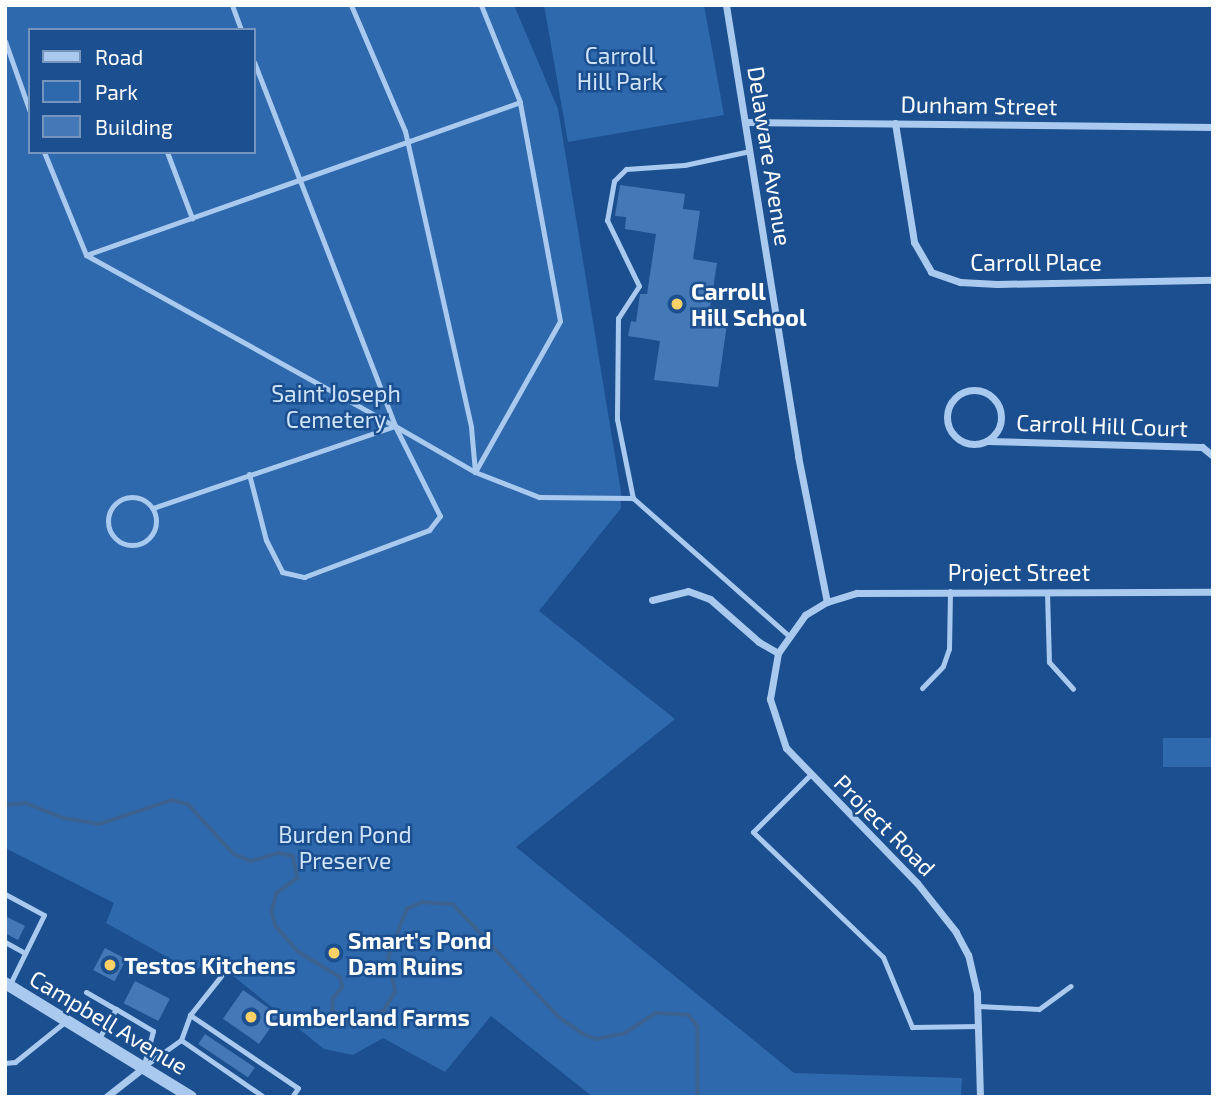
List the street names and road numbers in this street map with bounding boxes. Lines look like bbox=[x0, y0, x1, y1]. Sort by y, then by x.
street label: Delaware Avenue bbox=[742, 64, 798, 248]
street label: Dunham Street bbox=[900, 90, 1058, 120]
street label: Carroll Place bbox=[970, 248, 1102, 276]
street label: Carroll Hill Court bbox=[1015, 408, 1189, 442]
street label: Project Street bbox=[948, 558, 1090, 586]
street label: Project Road bbox=[829, 769, 941, 881]
street label: Campbell Avenue bbox=[25, 964, 193, 1080]

